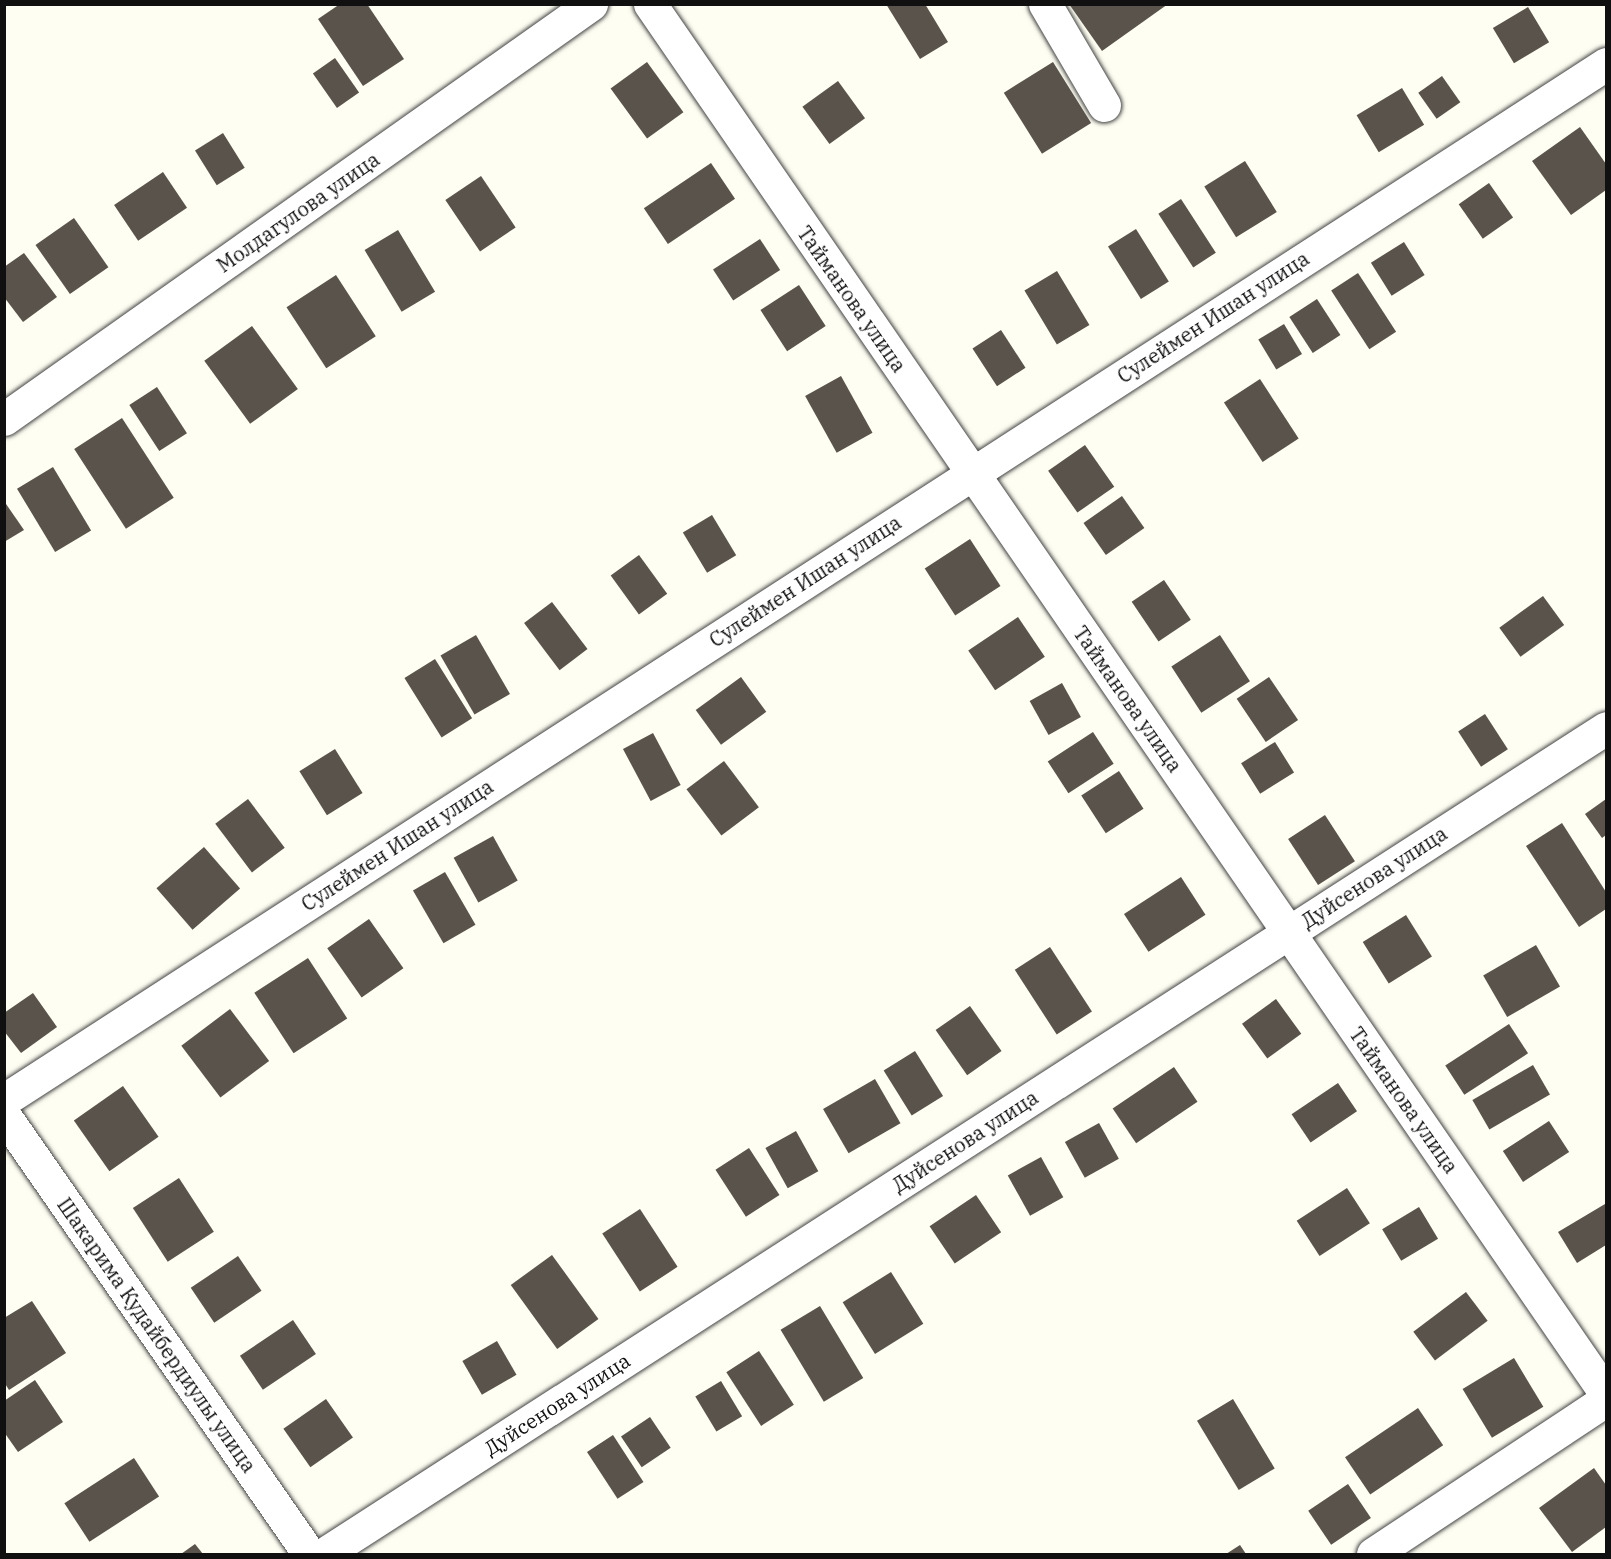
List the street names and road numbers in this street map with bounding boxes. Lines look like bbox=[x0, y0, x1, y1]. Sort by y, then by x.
street label: Молдагулова улица bbox=[212, 147, 384, 277]
street label: Тайманова улица bbox=[793, 221, 911, 377]
street label: Сулеймен Ишан улица bbox=[1113, 246, 1313, 388]
street label: Сулеймен Ишан улица bbox=[705, 510, 905, 652]
street label: Тайманова улица bbox=[1069, 621, 1187, 777]
street label: Сулеймен Ишан улица bbox=[297, 774, 497, 916]
street label: Дуйсенова улица bbox=[1297, 821, 1451, 933]
street label: Тайманова улица bbox=[1345, 1022, 1463, 1178]
street label: Дуйсенова улица bbox=[888, 1085, 1042, 1197]
street label: Шакарима Кудайбердиулы улица bbox=[53, 1193, 261, 1477]
street label: Дуйсенова улица bbox=[480, 1348, 634, 1460]

